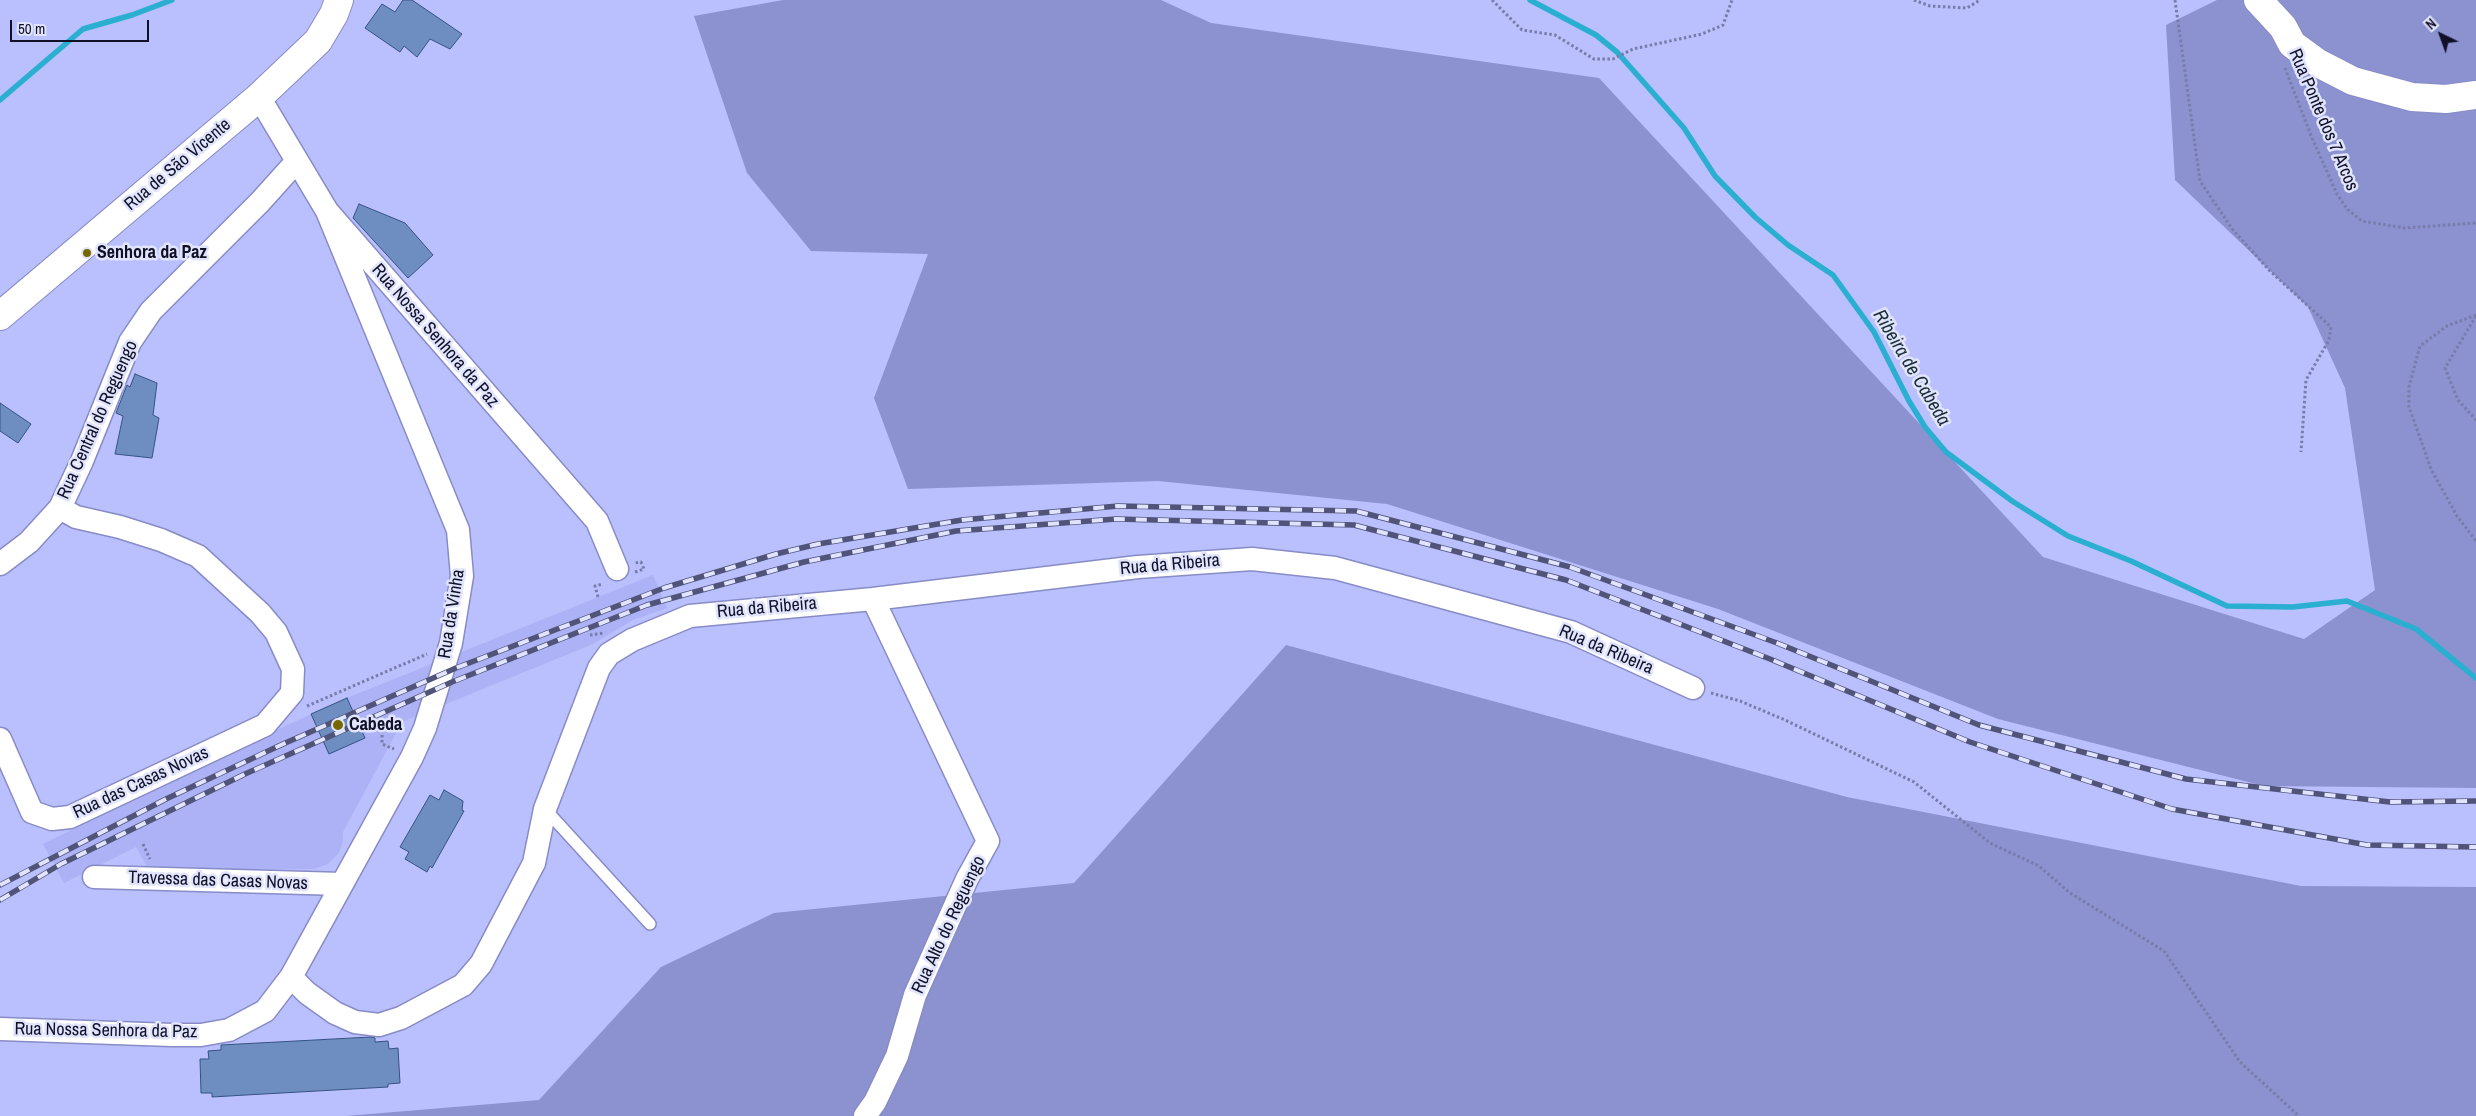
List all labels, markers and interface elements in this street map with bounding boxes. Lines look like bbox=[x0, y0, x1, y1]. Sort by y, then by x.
scale bar bbox=[12, 10, 151, 42]
north arrow bbox=[2416, 10, 2466, 60]
text: N bbox=[2422, 14, 2440, 33]
text: 50 m bbox=[18, 18, 45, 39]
street label: Rua Ponte dos 7 Arcos bbox=[2283, 46, 2363, 194]
street label: Rua de São Vicente bbox=[121, 114, 235, 216]
place label: Senhora da Paz bbox=[97, 242, 207, 264]
marker: Senhora da Paz bbox=[81, 247, 93, 259]
street label: Rua Nossa Senhora da Paz bbox=[367, 260, 503, 412]
water label: Ribeira de Cabeda bbox=[1867, 306, 1955, 430]
street label: Rua Central do Reguengo bbox=[53, 337, 143, 503]
street label: Rua da Ribeira bbox=[1119, 550, 1221, 580]
street label: Rua da Vinha bbox=[434, 568, 470, 660]
street label: Rua da Ribeira bbox=[716, 593, 818, 623]
street label: Rua da Ribeira bbox=[1556, 621, 1656, 679]
place label: Cabeda bbox=[349, 714, 402, 736]
marker: Cabeda bbox=[331, 718, 345, 732]
street label: Rua das Casas Novas bbox=[70, 742, 212, 824]
street label: Rua Alto do Reguengo bbox=[908, 853, 990, 997]
street label: Travessa das Casas Novas bbox=[128, 867, 308, 895]
street label: Rua Nossa Senhora da Paz bbox=[14, 1019, 198, 1043]

